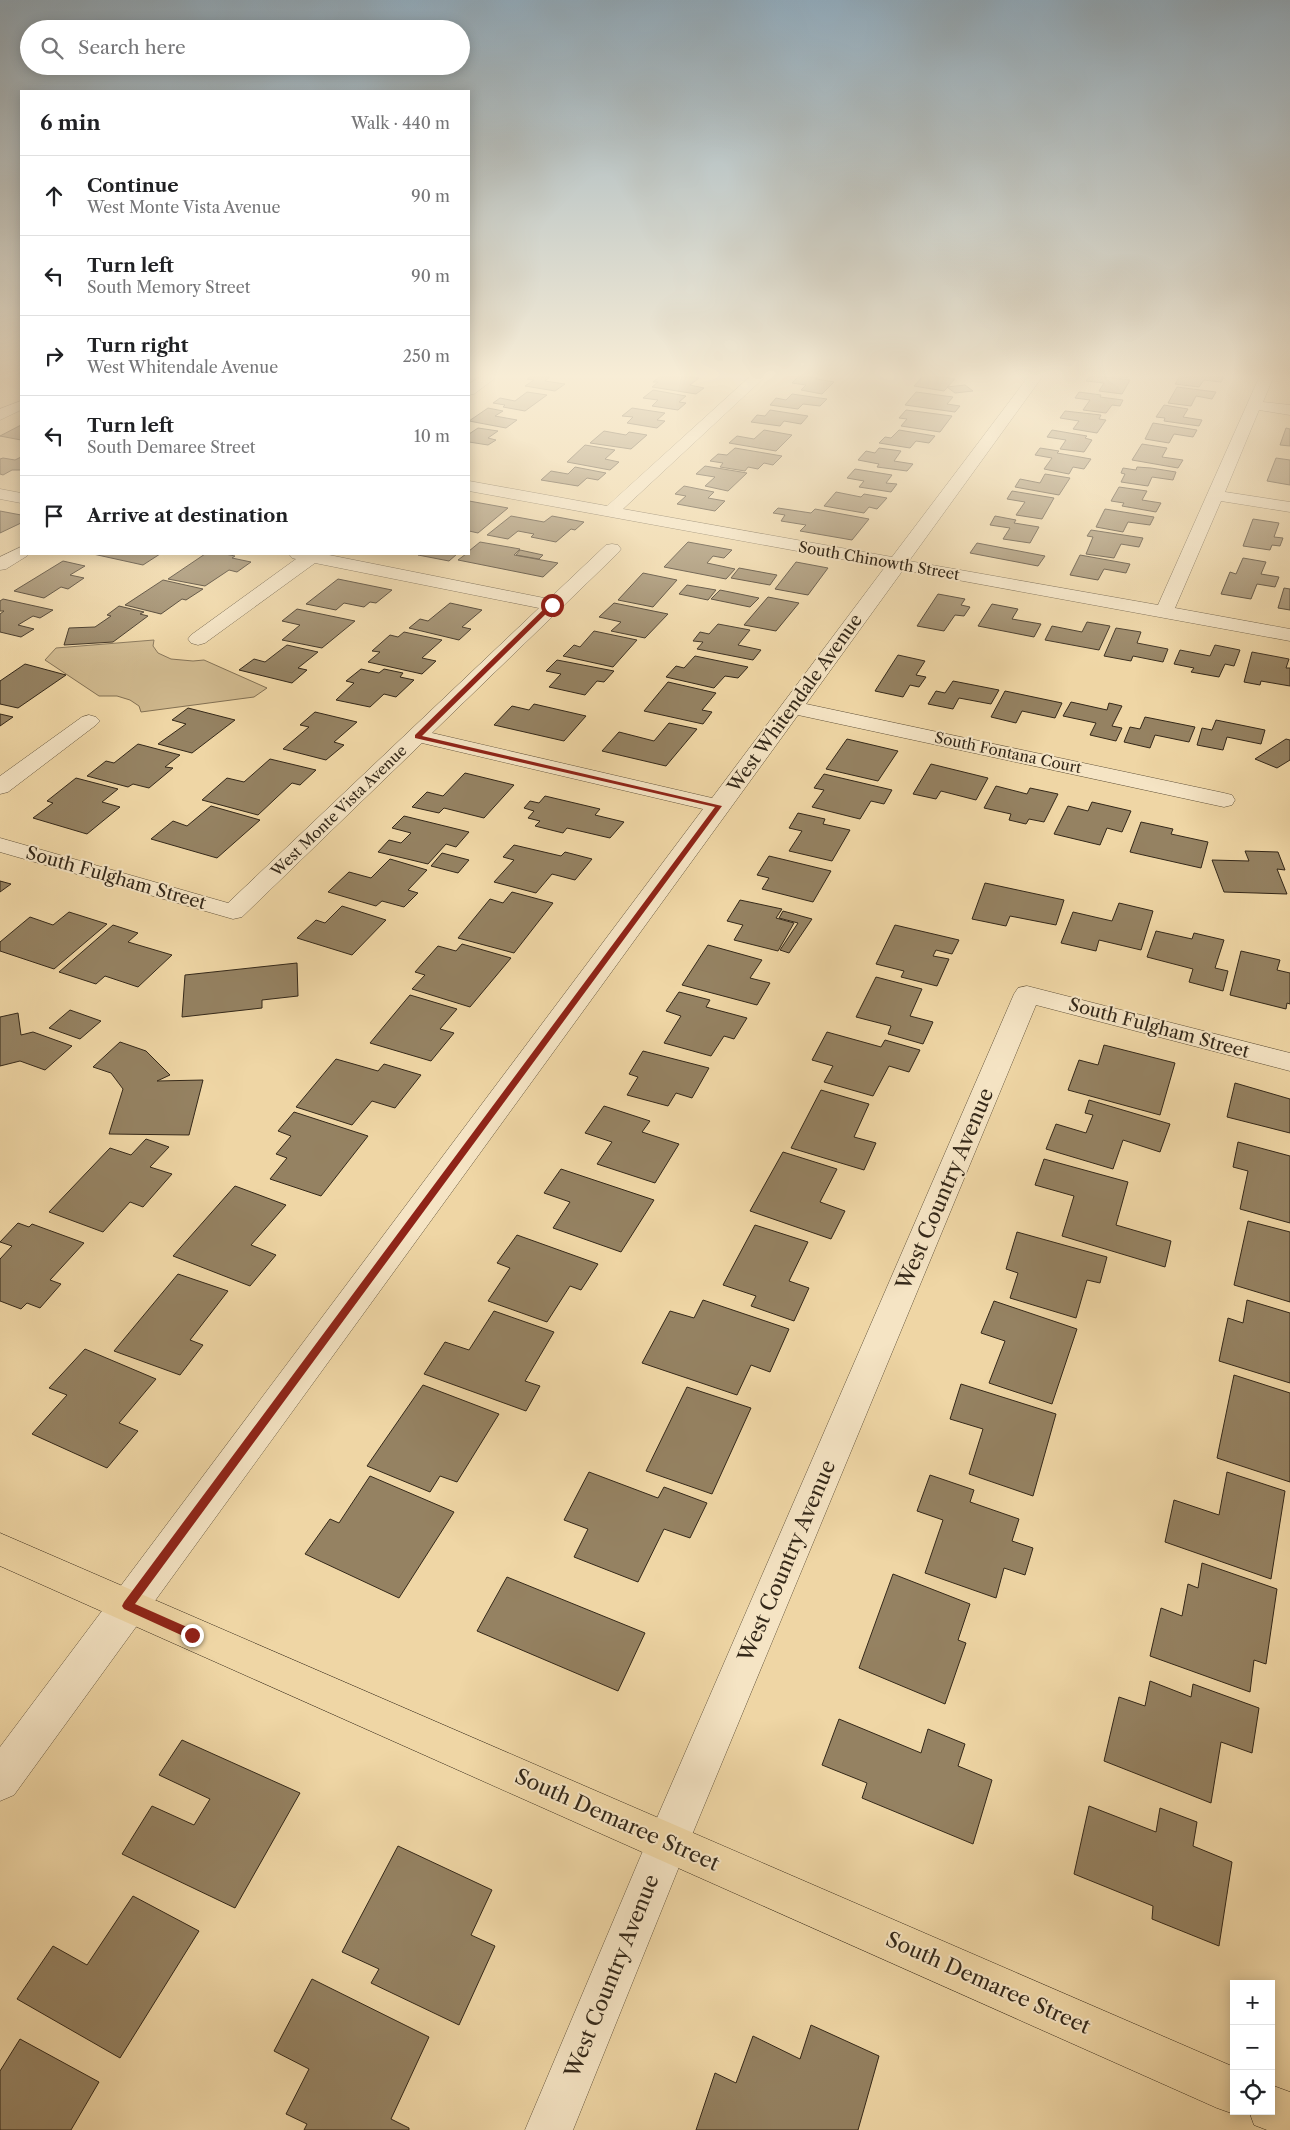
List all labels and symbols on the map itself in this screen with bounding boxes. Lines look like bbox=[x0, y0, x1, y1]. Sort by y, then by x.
street label: South Chinowth Street bbox=[797, 537, 962, 584]
route start bbox=[541, 594, 564, 617]
street label: West Whitendale Avenue bbox=[722, 610, 867, 797]
street label: South Fontana Court bbox=[933, 728, 1084, 778]
street label: West Monte Vista Avenue bbox=[266, 741, 410, 881]
street label: South Fulgham Street bbox=[23, 842, 209, 914]
street label: South Fulgham Street bbox=[1066, 993, 1252, 1063]
street label: West Country Avenue bbox=[890, 1084, 998, 1294]
street label: West Country Avenue bbox=[732, 1456, 840, 1666]
route end bbox=[181, 1624, 204, 1647]
street label: South Demaree Street bbox=[511, 1763, 724, 1876]
street label: West Country Avenue bbox=[559, 1871, 664, 2082]
street label: South Demaree Street bbox=[882, 1926, 1095, 2039]

